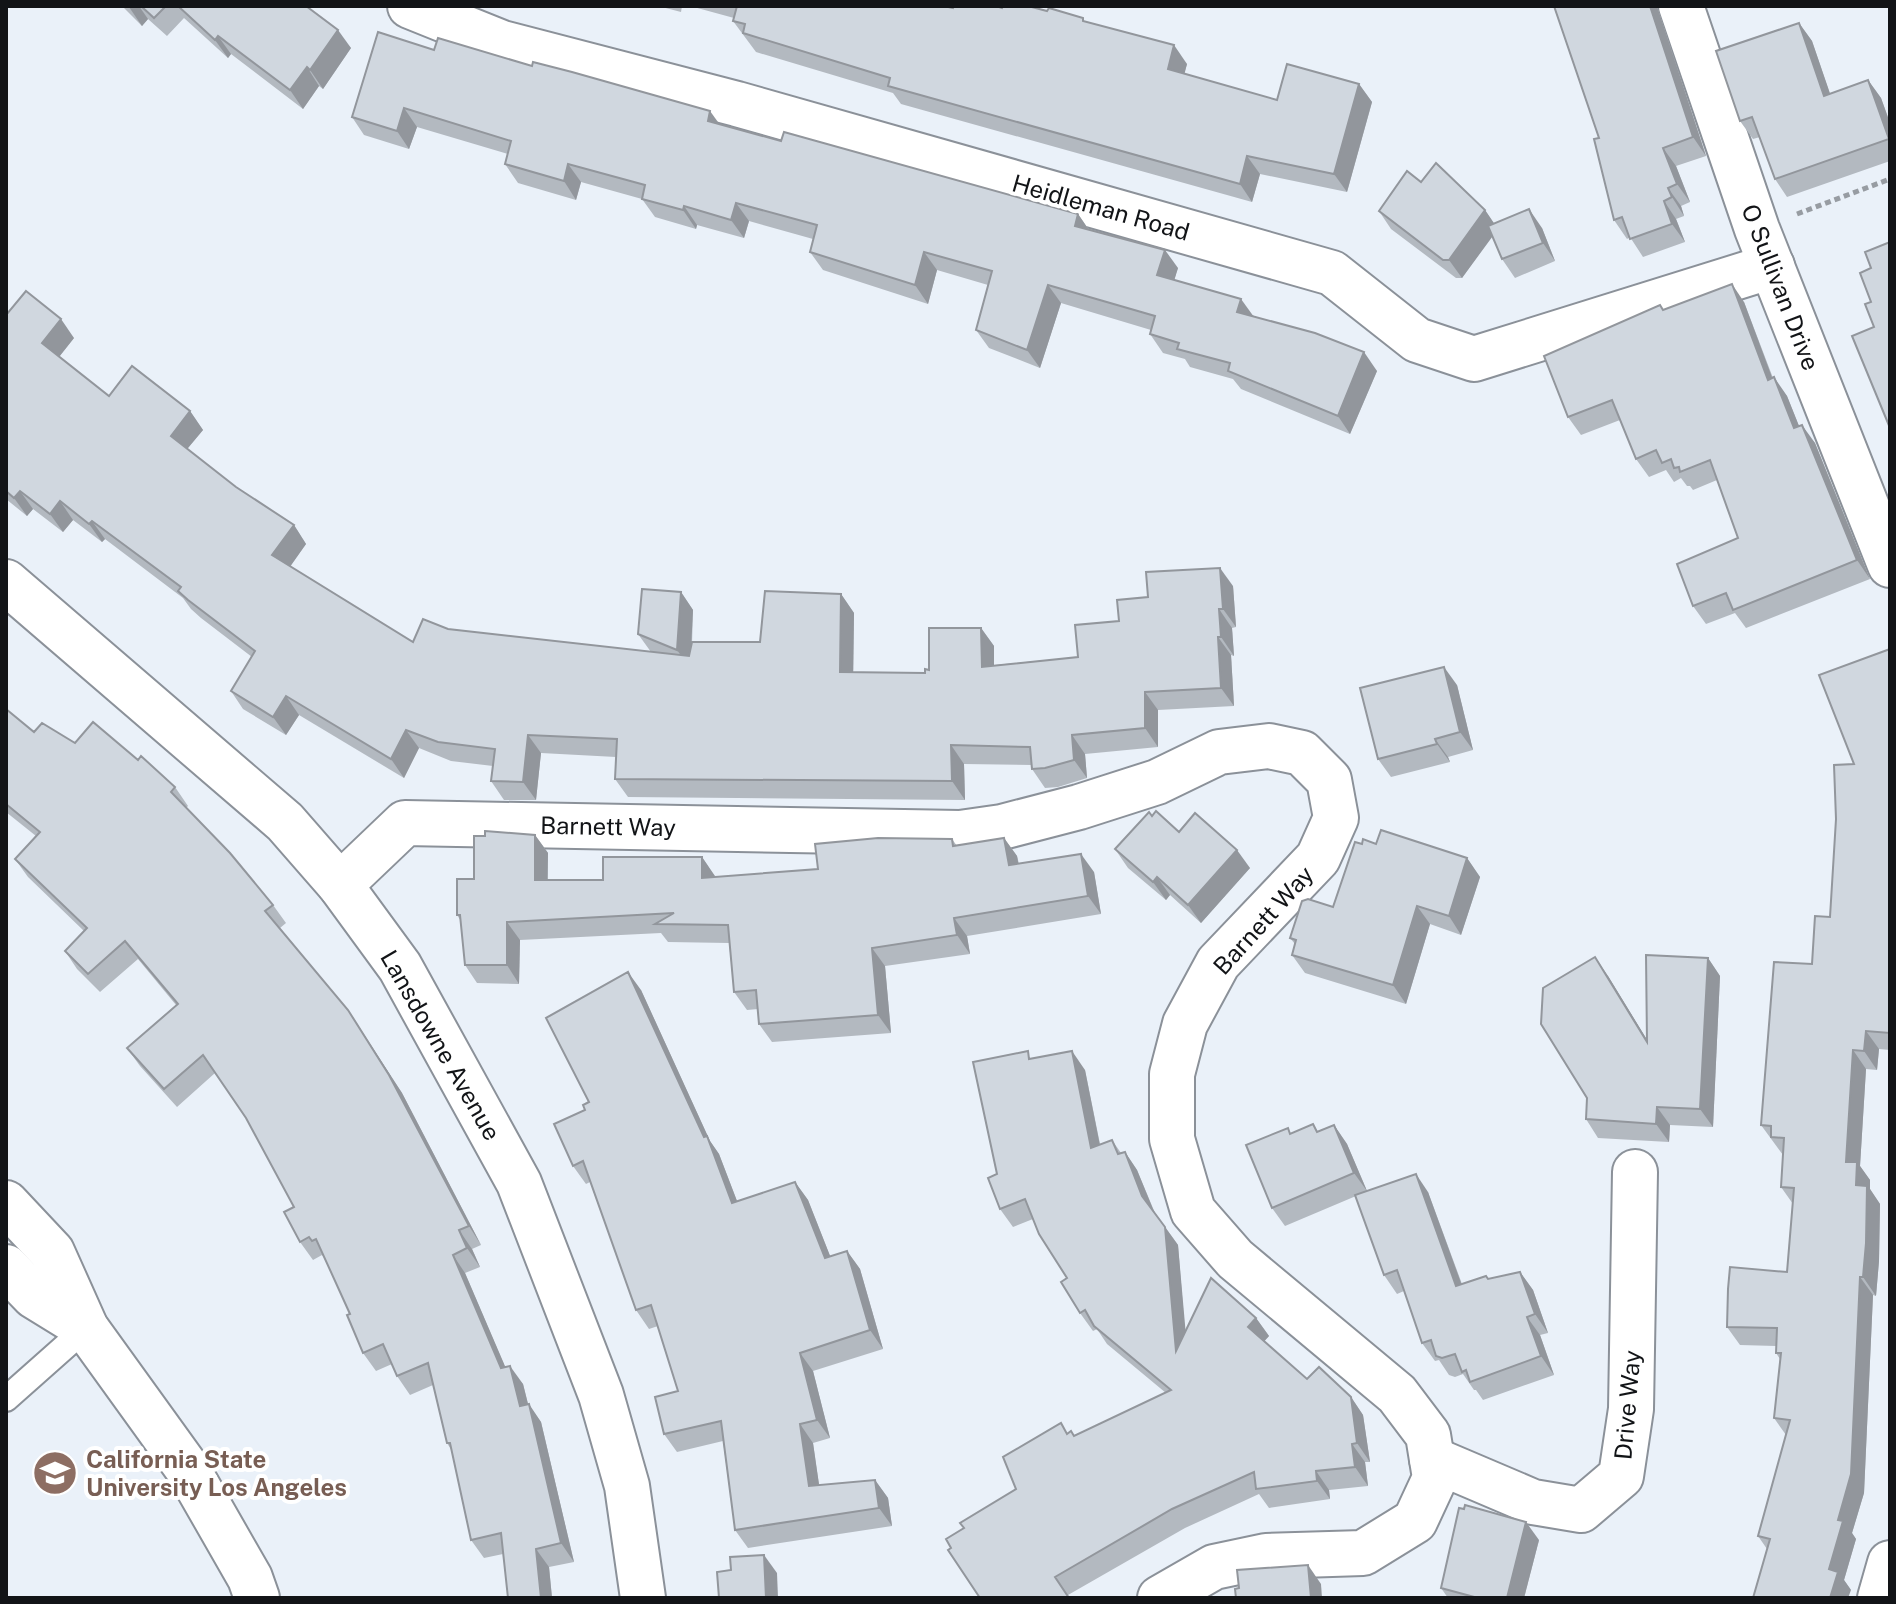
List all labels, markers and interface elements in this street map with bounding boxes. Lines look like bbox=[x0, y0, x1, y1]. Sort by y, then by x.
street label: Heidleman Road bbox=[1009, 168, 1193, 246]
street label: O Sullivan Drive bbox=[1736, 200, 1826, 374]
street label: Barnett Way bbox=[540, 811, 676, 841]
street label: Barnett Way bbox=[1207, 860, 1319, 980]
street label: Lansdowne Avenue bbox=[375, 945, 507, 1145]
street label: Drive Way bbox=[1608, 1349, 1646, 1461]
place label: California State University Los Angeles bbox=[86, 1445, 347, 1501]
school or university icon: California State University Los Angeles bbox=[31, 1449, 79, 1497]

